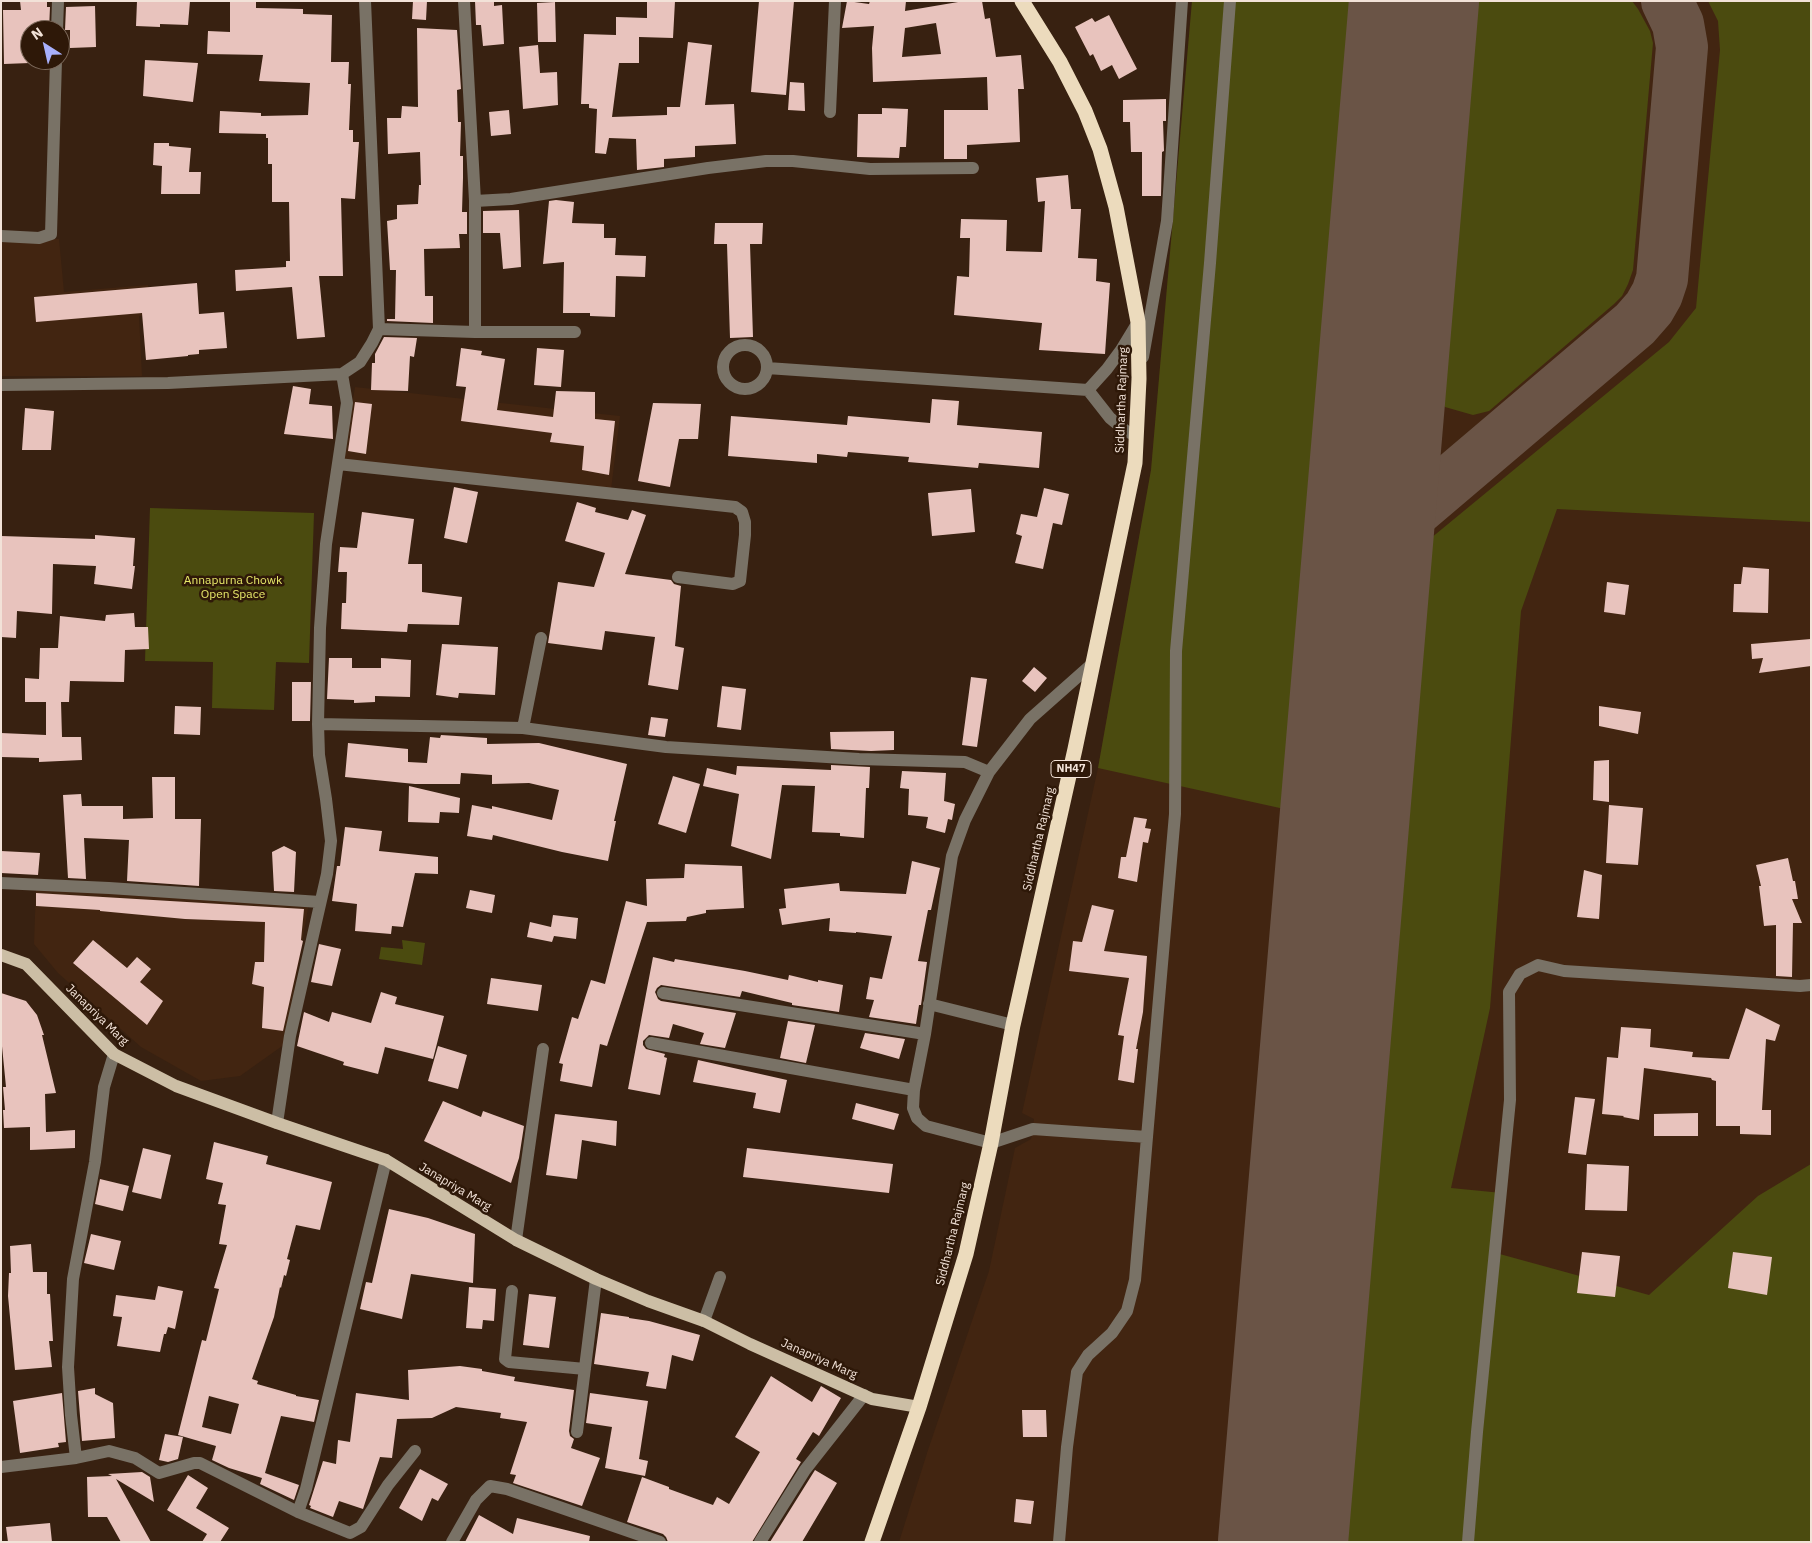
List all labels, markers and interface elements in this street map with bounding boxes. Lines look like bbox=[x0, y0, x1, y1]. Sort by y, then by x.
north arrow bbox=[20, 20, 70, 70]
text: N bbox=[28, 23, 46, 44]
street label: Siddhartha Rajmarg bbox=[1113, 347, 1131, 453]
park label: Annapurna Chowk Open Space bbox=[184, 574, 282, 602]
road number: NH47 bbox=[1051, 761, 1091, 778]
street label: Siddhartha Rajmarg bbox=[1020, 786, 1058, 892]
street label: Janapriya Marg bbox=[63, 981, 131, 1049]
street label: Janapriya Marg bbox=[416, 1160, 494, 1214]
street label: Siddhartha Rajmarg bbox=[933, 1181, 973, 1287]
street label: Janapriya Marg bbox=[779, 1336, 859, 1382]

